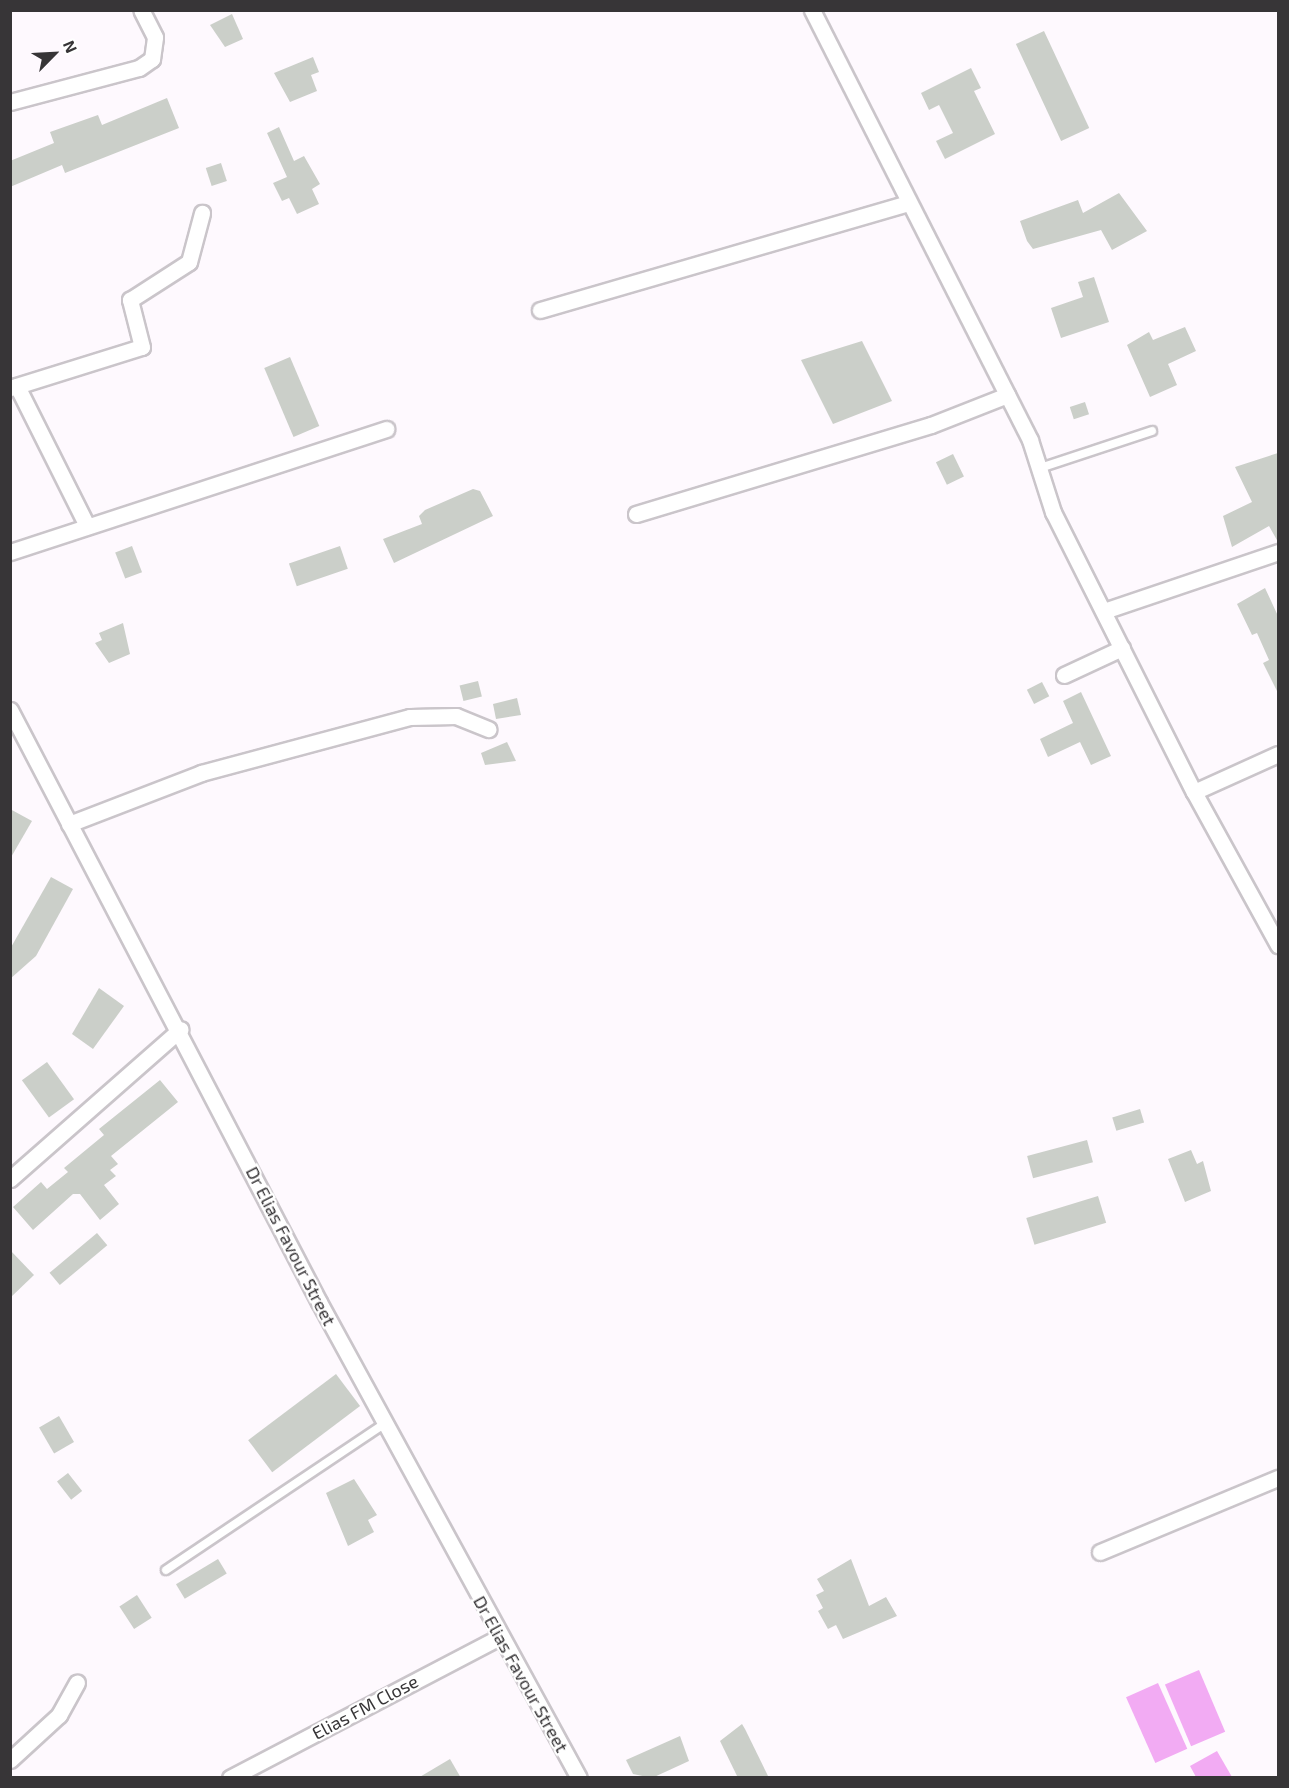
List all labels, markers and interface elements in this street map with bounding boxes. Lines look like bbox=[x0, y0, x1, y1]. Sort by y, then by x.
north arrow bbox=[24, 24, 84, 84]
text: N bbox=[60, 37, 82, 56]
street label: Dr Elias Favour Street bbox=[241, 1162, 341, 1330]
street label: Dr Elias Favour Street bbox=[469, 1592, 573, 1756]
street label: Elias FM Close bbox=[308, 1670, 422, 1744]

